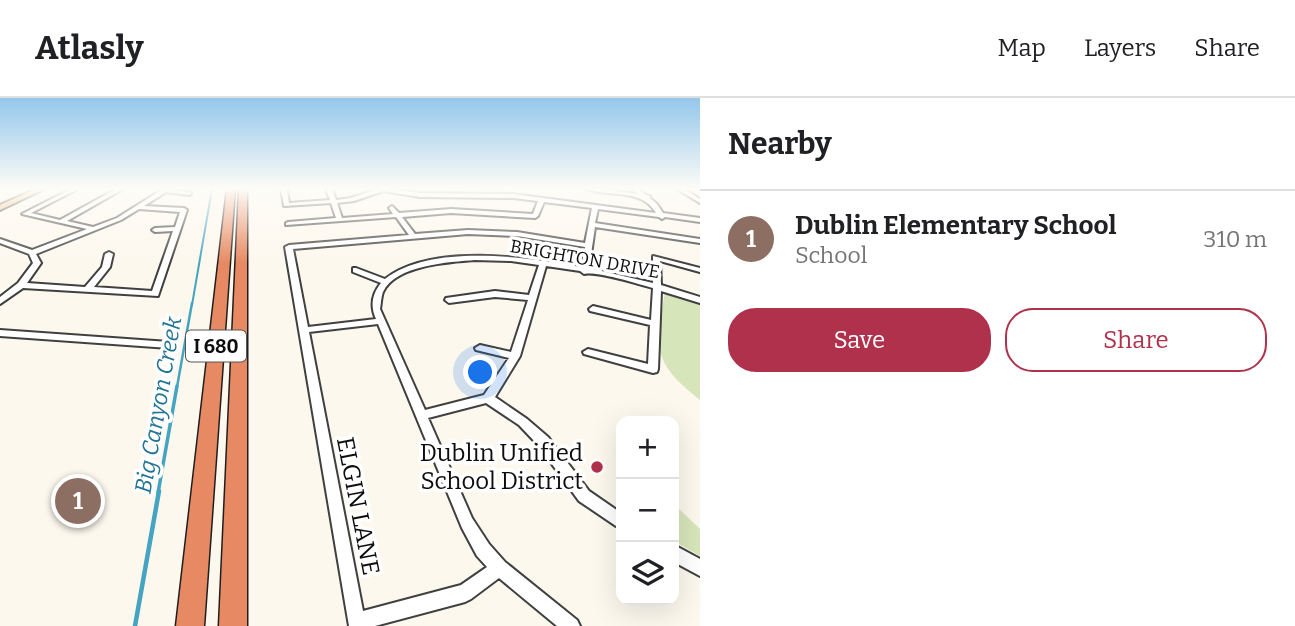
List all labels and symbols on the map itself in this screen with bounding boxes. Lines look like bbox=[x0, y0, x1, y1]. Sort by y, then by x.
street label: BRIGHTON DRIVE bbox=[508, 235, 662, 283]
water label: Big Canyon Creek bbox=[129, 314, 187, 496]
road number: I 680 bbox=[186, 330, 246, 362]
your location bbox=[463, 355, 497, 389]
street label: ELGIN LANE bbox=[331, 434, 385, 578]
place label: Dublin Unified School District bbox=[420, 439, 583, 495]
marker: Dublin Unified School District bbox=[589, 459, 605, 475]
pin: 1 bbox=[55, 475, 101, 527]

